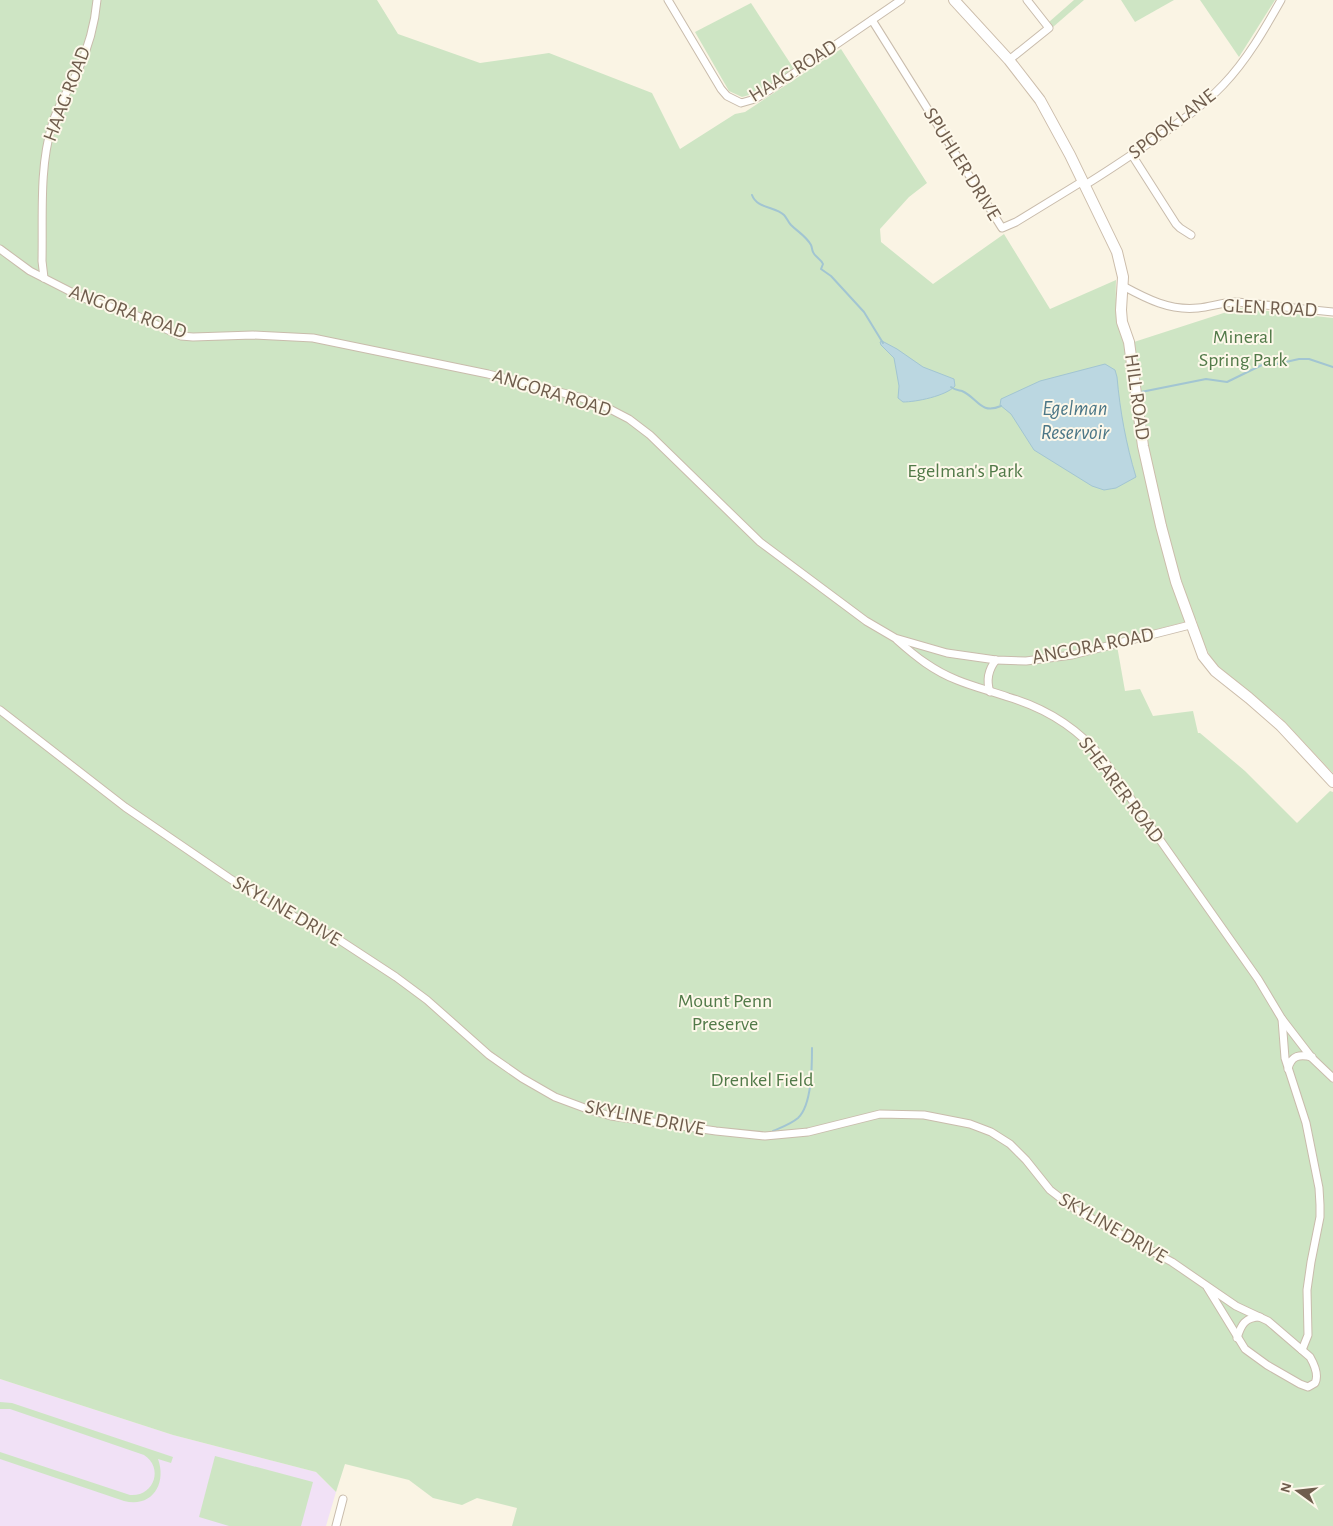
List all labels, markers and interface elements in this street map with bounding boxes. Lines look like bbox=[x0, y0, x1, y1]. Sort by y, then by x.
street label: HAAG ROAD bbox=[745, 36, 841, 106]
street label: HAAG ROAD bbox=[40, 44, 94, 144]
street label: SPOOK LANE bbox=[1125, 85, 1219, 163]
street label: SPUHLER DRIVE bbox=[920, 104, 1005, 224]
street label: ANGORA ROAD bbox=[67, 282, 189, 343]
street label: GLEN ROAD bbox=[1222, 296, 1318, 320]
park label: Mineral Spring Park bbox=[1199, 327, 1287, 370]
street label: HILL ROAD bbox=[1121, 353, 1153, 441]
street label: ANGORA ROAD bbox=[490, 365, 614, 421]
water label: Egelman Reservoir bbox=[1041, 398, 1110, 443]
park label: Egelman's Park bbox=[907, 461, 1023, 481]
street label: ANGORA ROAD bbox=[1031, 624, 1156, 668]
street label: SHEARER ROAD bbox=[1075, 733, 1167, 847]
street label: SKYLINE DRIVE bbox=[230, 872, 345, 950]
park label: Mount Penn Preserve bbox=[678, 991, 772, 1034]
park label: Drenkel Field bbox=[710, 1070, 814, 1090]
street label: SKYLINE DRIVE bbox=[584, 1097, 707, 1139]
street label: SKYLINE DRIVE bbox=[1056, 1189, 1171, 1267]
north arrow bbox=[1273, 1466, 1323, 1516]
text: N bbox=[1278, 1481, 1294, 1494]

